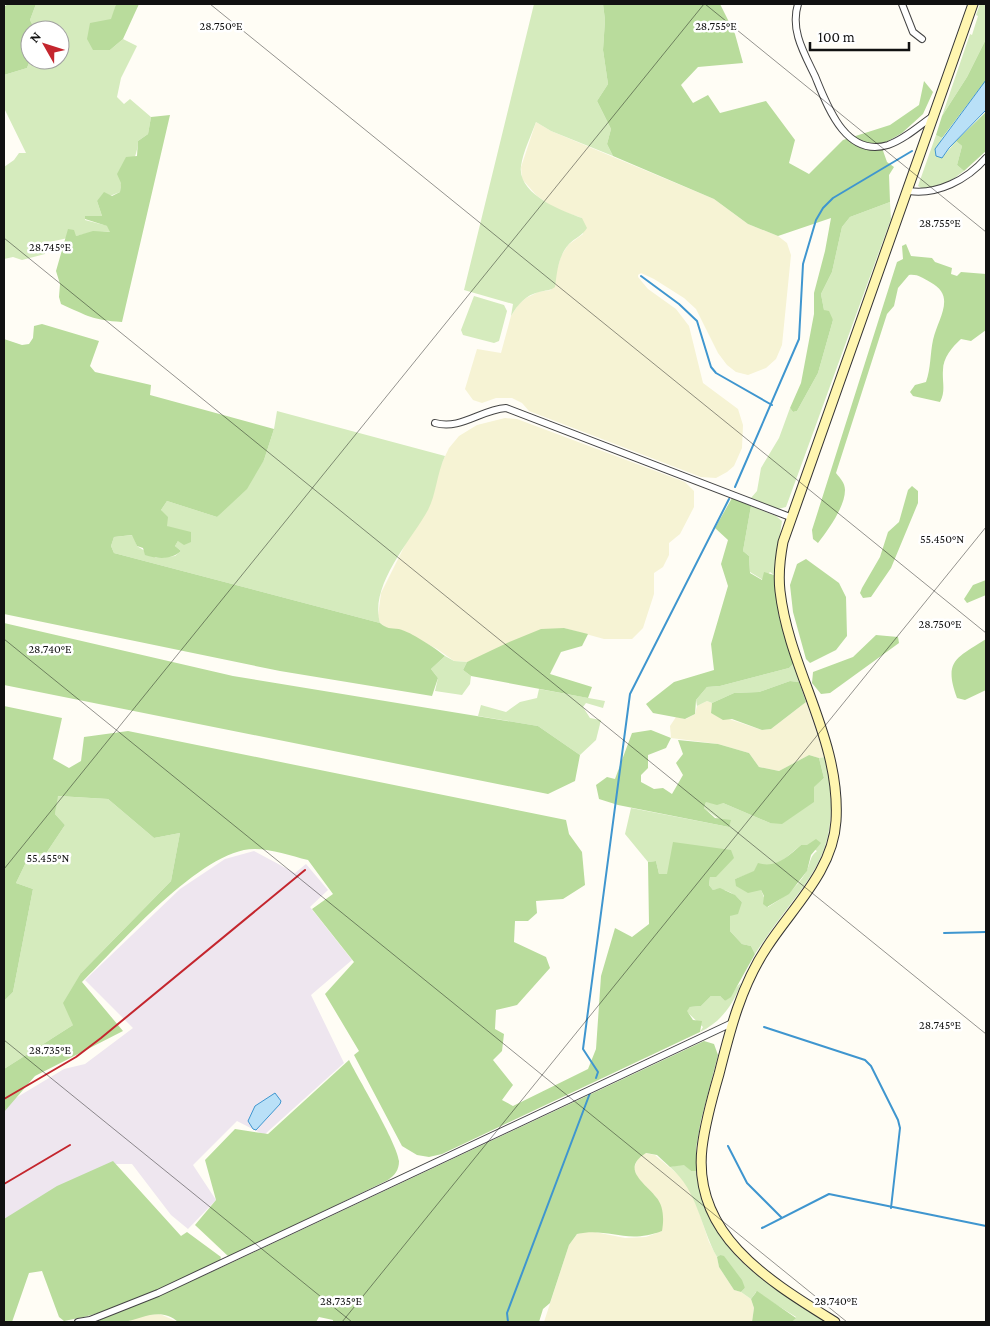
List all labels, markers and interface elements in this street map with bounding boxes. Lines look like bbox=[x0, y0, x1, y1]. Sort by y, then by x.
text: 28.750°E bbox=[199, 19, 243, 33]
text: 28.755°E bbox=[695, 19, 737, 33]
north arrow bbox=[20, 20, 70, 70]
scale bar bbox=[810, 20, 909, 52]
text: N bbox=[26, 28, 44, 46]
text: 100 m bbox=[818, 29, 855, 45]
text: 28.755°E bbox=[919, 216, 961, 230]
text: 28.745°E bbox=[29, 240, 71, 254]
text: 55.450°N bbox=[920, 532, 964, 546]
text: 28.750°E bbox=[918, 617, 962, 631]
text: 28.740°E bbox=[28, 642, 72, 656]
text: 55.455°N bbox=[27, 851, 70, 865]
text: 28.745°E bbox=[919, 1018, 961, 1032]
text: 28.735°E bbox=[29, 1043, 71, 1057]
text: 28.735°E bbox=[320, 1294, 362, 1308]
text: 28.740°E bbox=[814, 1294, 858, 1308]

